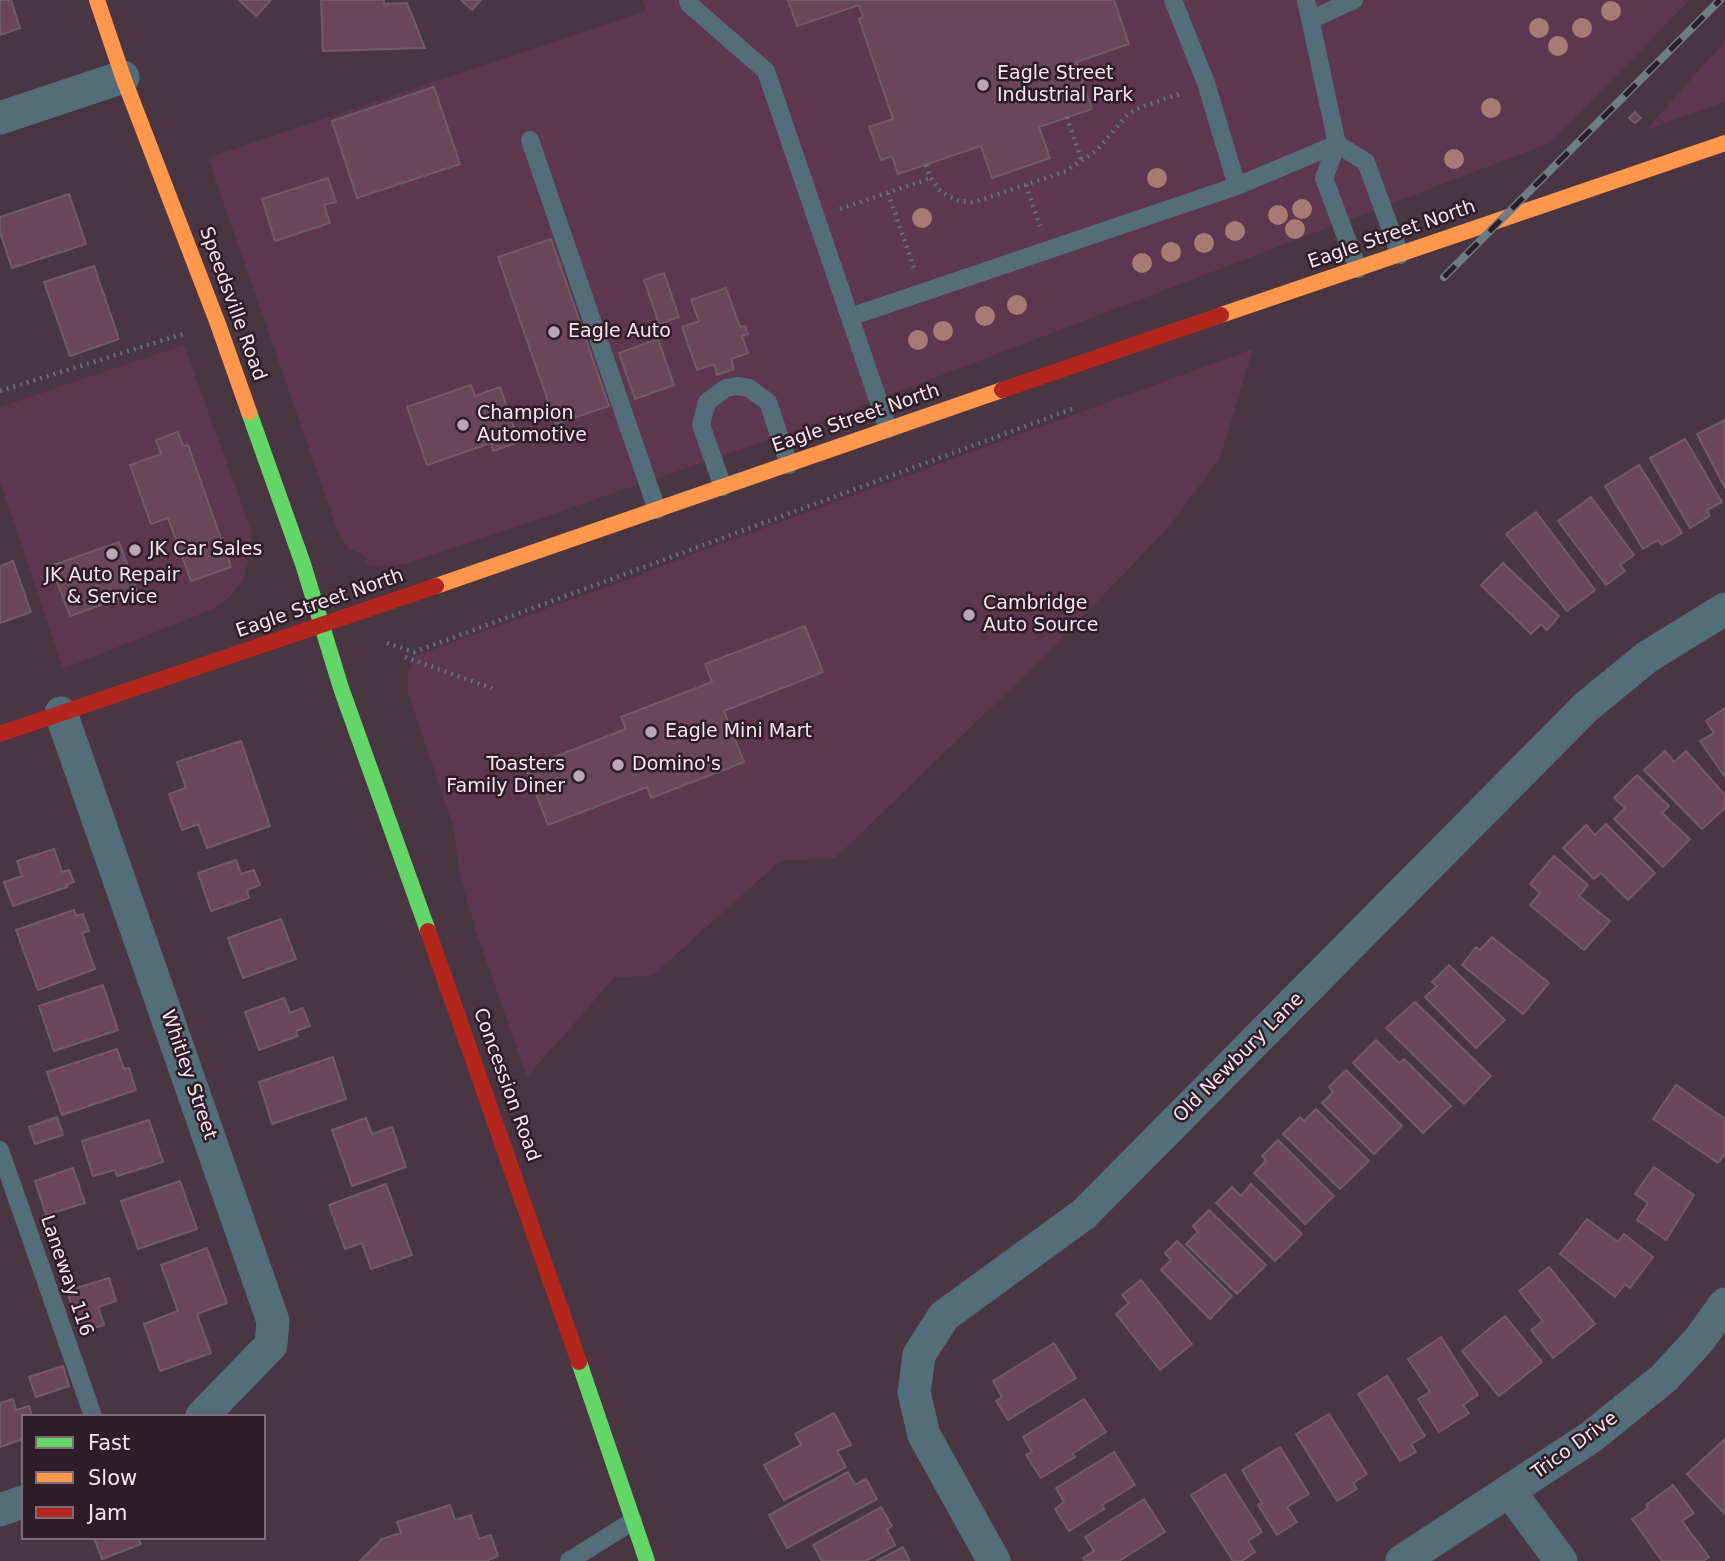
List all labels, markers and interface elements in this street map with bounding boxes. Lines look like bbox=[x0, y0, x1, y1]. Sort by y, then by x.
place label: Eagle Street Industrial Park bbox=[997, 63, 1133, 107]
marker: Eagle Street Industrial Park bbox=[975, 77, 991, 93]
street label: Eagle Street North bbox=[1305, 196, 1479, 274]
street label: Speedsville Road bbox=[194, 224, 270, 384]
place label: Eagle Auto bbox=[568, 321, 671, 343]
marker: Eagle Auto bbox=[546, 324, 562, 340]
street label: Eagle Street North bbox=[769, 380, 943, 458]
place label: Champion Automotive bbox=[477, 403, 587, 447]
marker: Champion Automotive bbox=[455, 417, 471, 433]
place label: JK Car Sales bbox=[149, 539, 262, 561]
marker: JK Car Sales bbox=[127, 542, 143, 558]
marker: JK Auto Repair & Service bbox=[104, 546, 120, 562]
place label: JK Auto Repair & Service bbox=[44, 565, 180, 609]
street label: Eagle Street North bbox=[233, 565, 407, 643]
place label: Cambridge Auto Source bbox=[983, 593, 1098, 637]
marker: Cambridge Auto Source bbox=[961, 607, 977, 623]
place label: Eagle Mini Mart bbox=[665, 721, 812, 743]
marker: Eagle Mini Mart bbox=[643, 724, 659, 740]
place label: Toasters Family Diner bbox=[446, 754, 565, 798]
place label: Domino's bbox=[632, 754, 721, 776]
marker: Domino's bbox=[610, 757, 626, 773]
marker: Toasters Family Diner bbox=[571, 768, 587, 784]
street label: Old Newbury Lane bbox=[1169, 988, 1309, 1128]
street label: Concession Road bbox=[468, 1005, 544, 1165]
street label: Whitley Street bbox=[155, 1007, 221, 1143]
street label: Laneway 116 bbox=[35, 1212, 97, 1340]
street label: Trico Drive bbox=[1528, 1407, 1622, 1485]
legend bbox=[21, 1414, 266, 1540]
text: Fast bbox=[88, 1431, 130, 1455]
text: Slow bbox=[88, 1466, 137, 1490]
text: Jam bbox=[88, 1501, 128, 1525]

